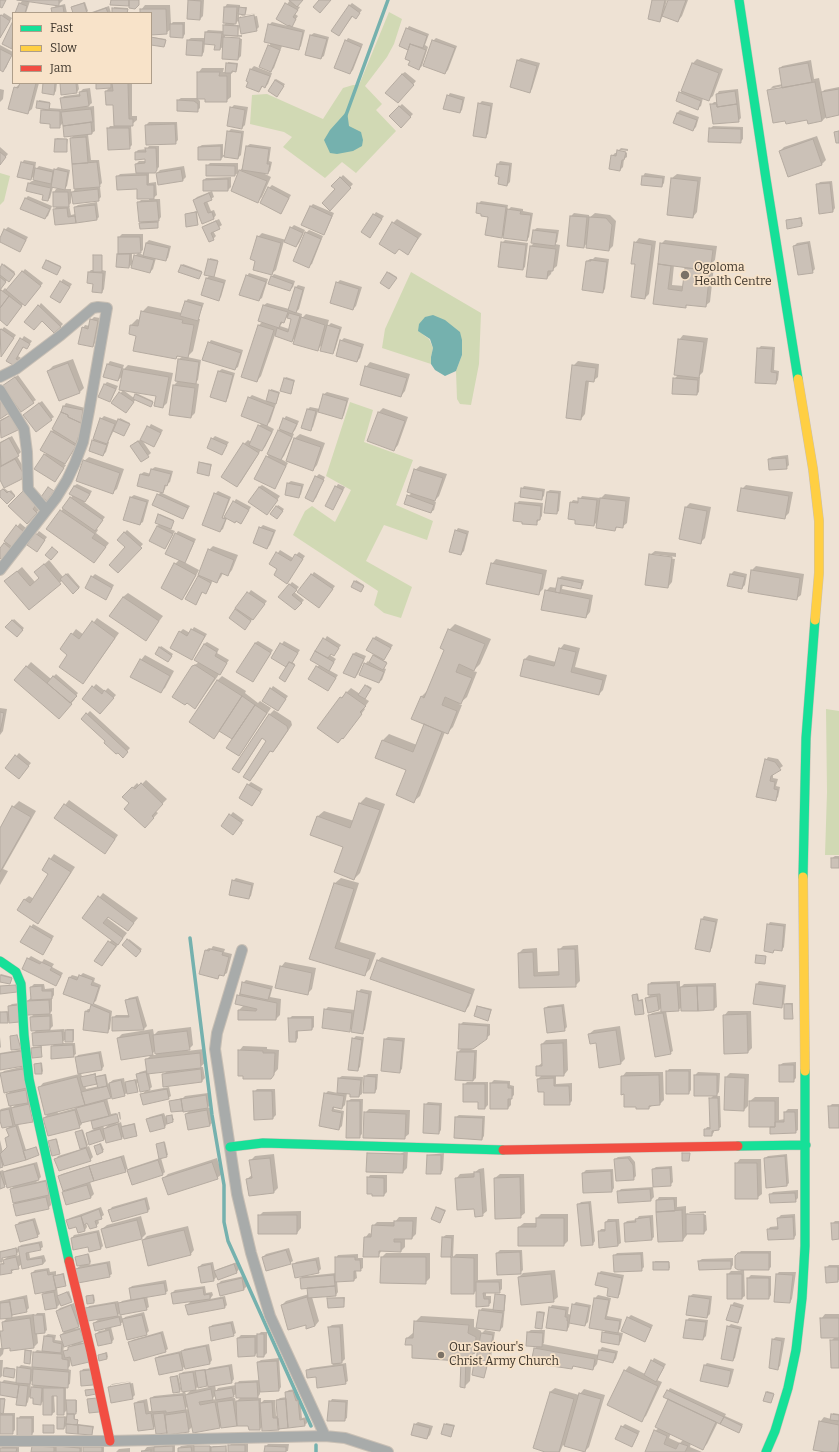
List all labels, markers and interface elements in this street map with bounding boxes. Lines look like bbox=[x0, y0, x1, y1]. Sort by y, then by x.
legend bbox=[12, 12, 152, 84]
text: Fast bbox=[50, 21, 73, 35]
text: Slow bbox=[50, 41, 77, 55]
text: Jam bbox=[50, 61, 72, 75]
place label: Ogoloma Health Centre bbox=[694, 261, 772, 289]
marker: Ogoloma Health Centre bbox=[679, 269, 691, 281]
place label: Our Saviour's Christ Army Church bbox=[449, 1341, 559, 1369]
marker: Our Saviour's Christ Army Church bbox=[436, 1350, 446, 1360]

